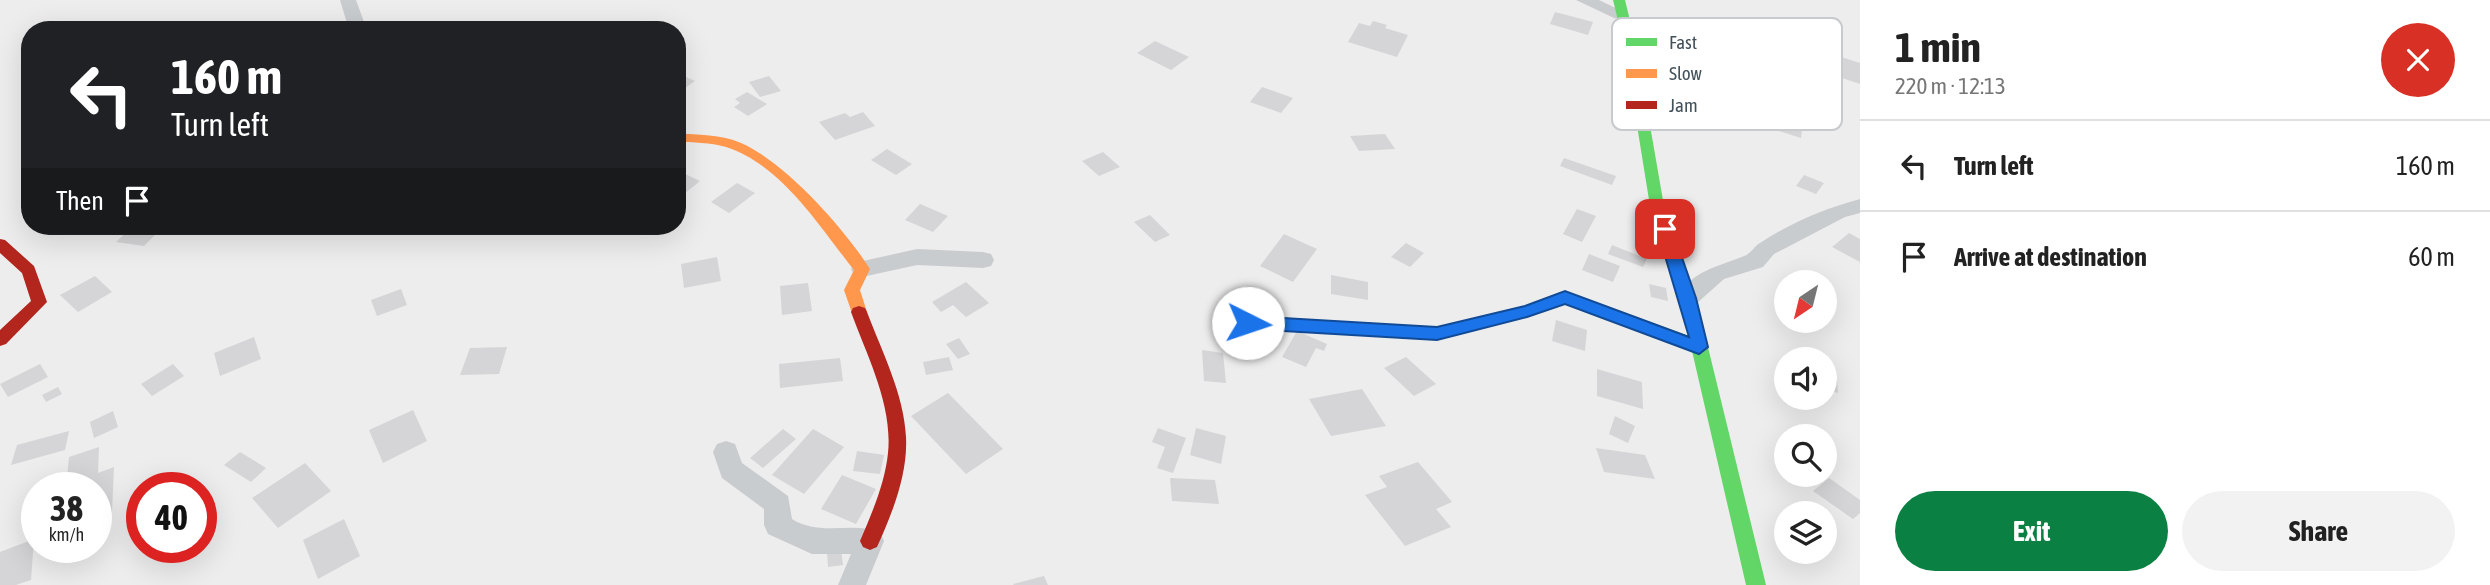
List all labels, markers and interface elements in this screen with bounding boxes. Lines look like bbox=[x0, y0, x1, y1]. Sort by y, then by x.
legend bbox=[1612, 18, 1842, 130]
text: 1 min bbox=[1895, 23, 1981, 71]
button: close bbox=[2381, 23, 2455, 97]
text: Fast bbox=[1669, 31, 1697, 53]
text: 160 m bbox=[171, 48, 282, 104]
icon: left bbox=[56, 49, 147, 140]
text: Slow bbox=[1669, 62, 1703, 84]
text: 220 m · 12:13 bbox=[1895, 73, 2006, 99]
text: Jam bbox=[1669, 94, 1698, 116]
text: Turn left bbox=[171, 106, 269, 143]
icon: left bbox=[1895, 147, 1933, 185]
text: Turn left bbox=[1954, 151, 2034, 181]
text: 160 m bbox=[2396, 151, 2455, 181]
icon: arrive bbox=[118, 182, 156, 220]
text: Then bbox=[56, 186, 104, 216]
pin bbox=[1635, 199, 1695, 259]
icon: arrive bbox=[1646, 210, 1684, 248]
icon: arrive bbox=[1895, 238, 1933, 276]
text: Arrive at destination bbox=[1954, 242, 2147, 272]
text: 60 m bbox=[2408, 242, 2455, 272]
north arrow bbox=[1774, 270, 1838, 332]
map controls bbox=[1774, 270, 1837, 564]
position arrow bbox=[1211, 286, 1285, 360]
button: sound bbox=[1774, 347, 1837, 410]
button: search bbox=[1774, 424, 1837, 487]
speed limit sign: 40 bbox=[126, 472, 217, 563]
text: 38 bbox=[50, 488, 83, 528]
button: Exit bbox=[1895, 491, 2168, 571]
button: Share bbox=[2182, 491, 2455, 571]
button: layers bbox=[1774, 501, 1837, 564]
text: km/h bbox=[49, 524, 84, 545]

